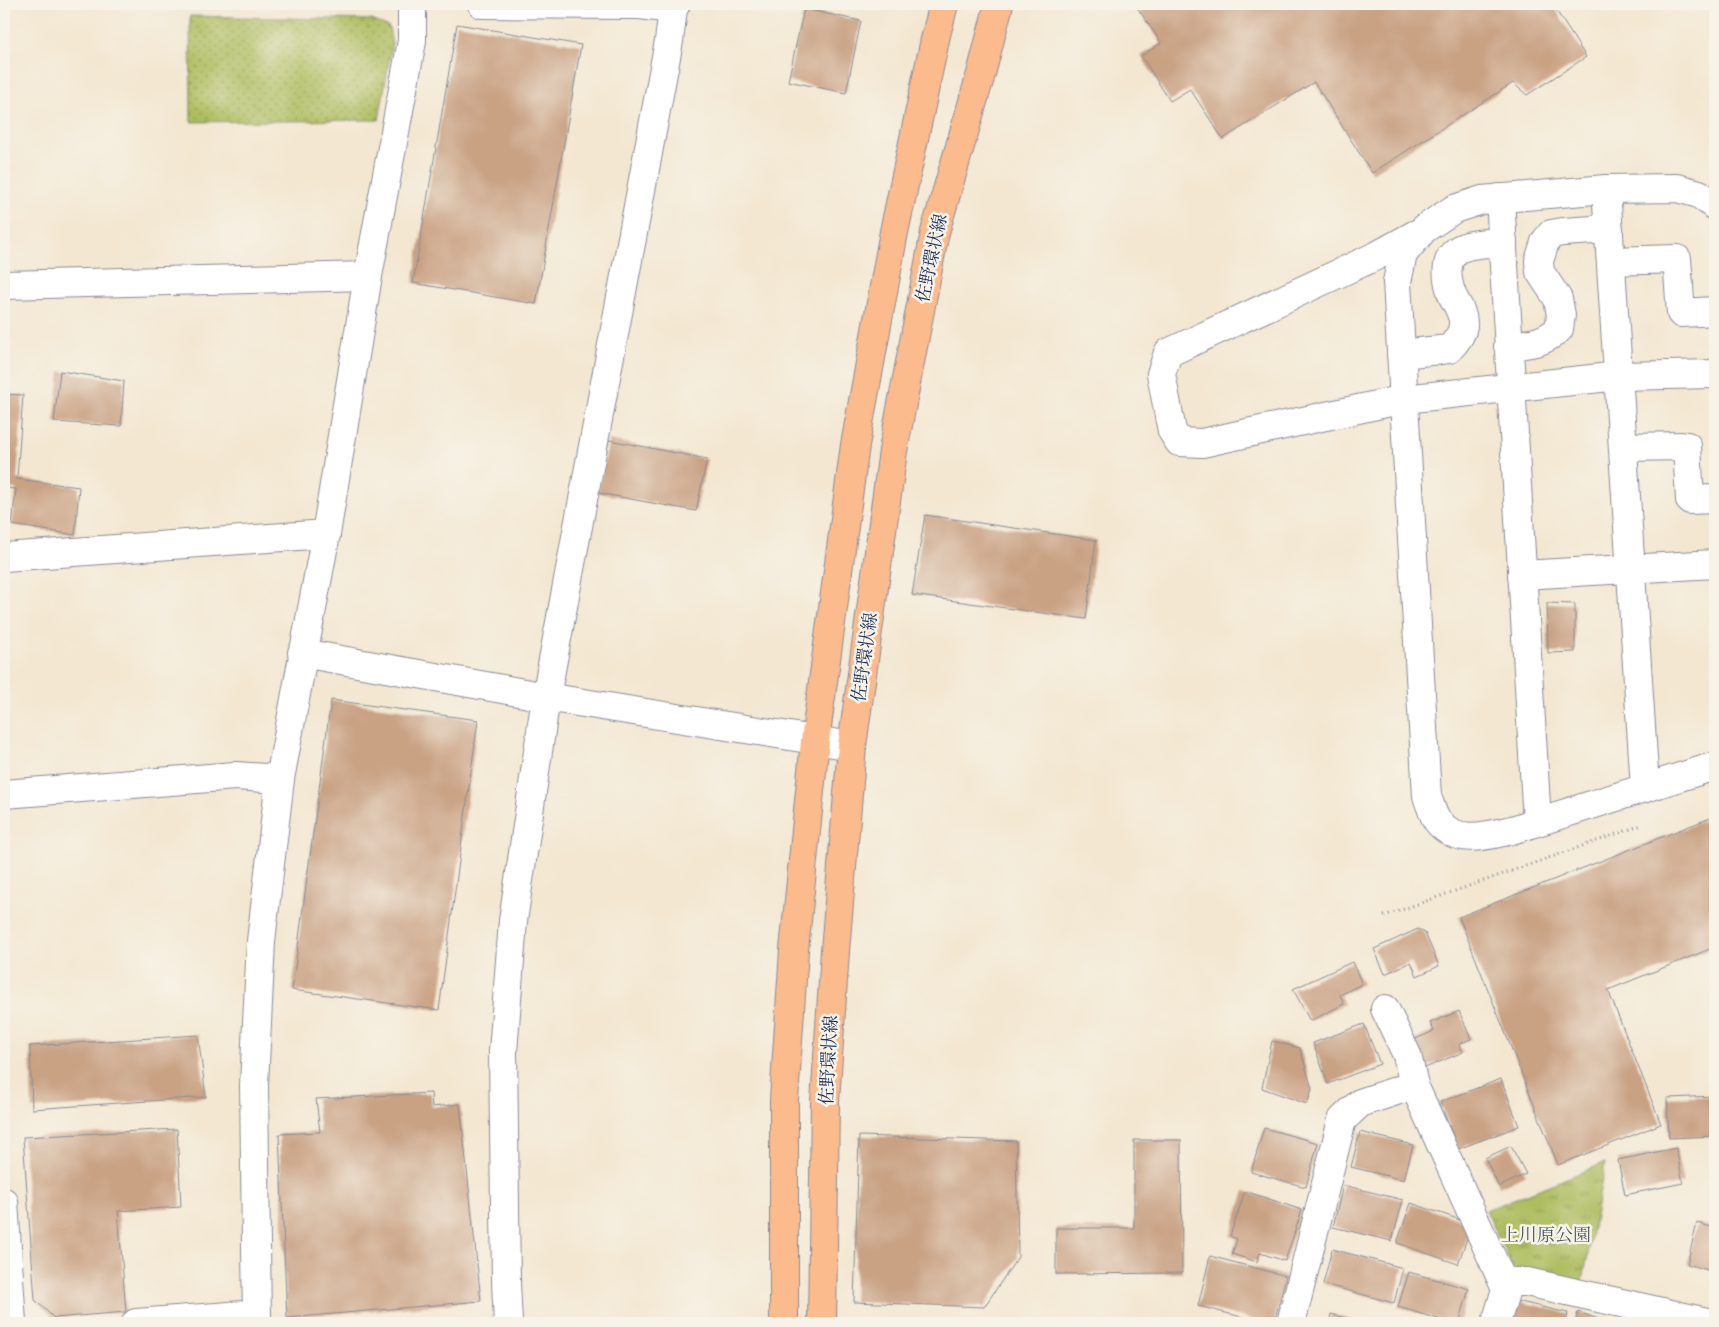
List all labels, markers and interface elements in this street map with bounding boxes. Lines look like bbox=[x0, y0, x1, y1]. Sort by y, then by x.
street label: 佐野環状線 bbox=[910, 212, 952, 304]
street label: 佐野環状線 bbox=[846, 611, 882, 703]
street label: 佐野環状線 bbox=[814, 1014, 842, 1106]
park label: 上川原公園 bbox=[1501, 1223, 1591, 1246]

